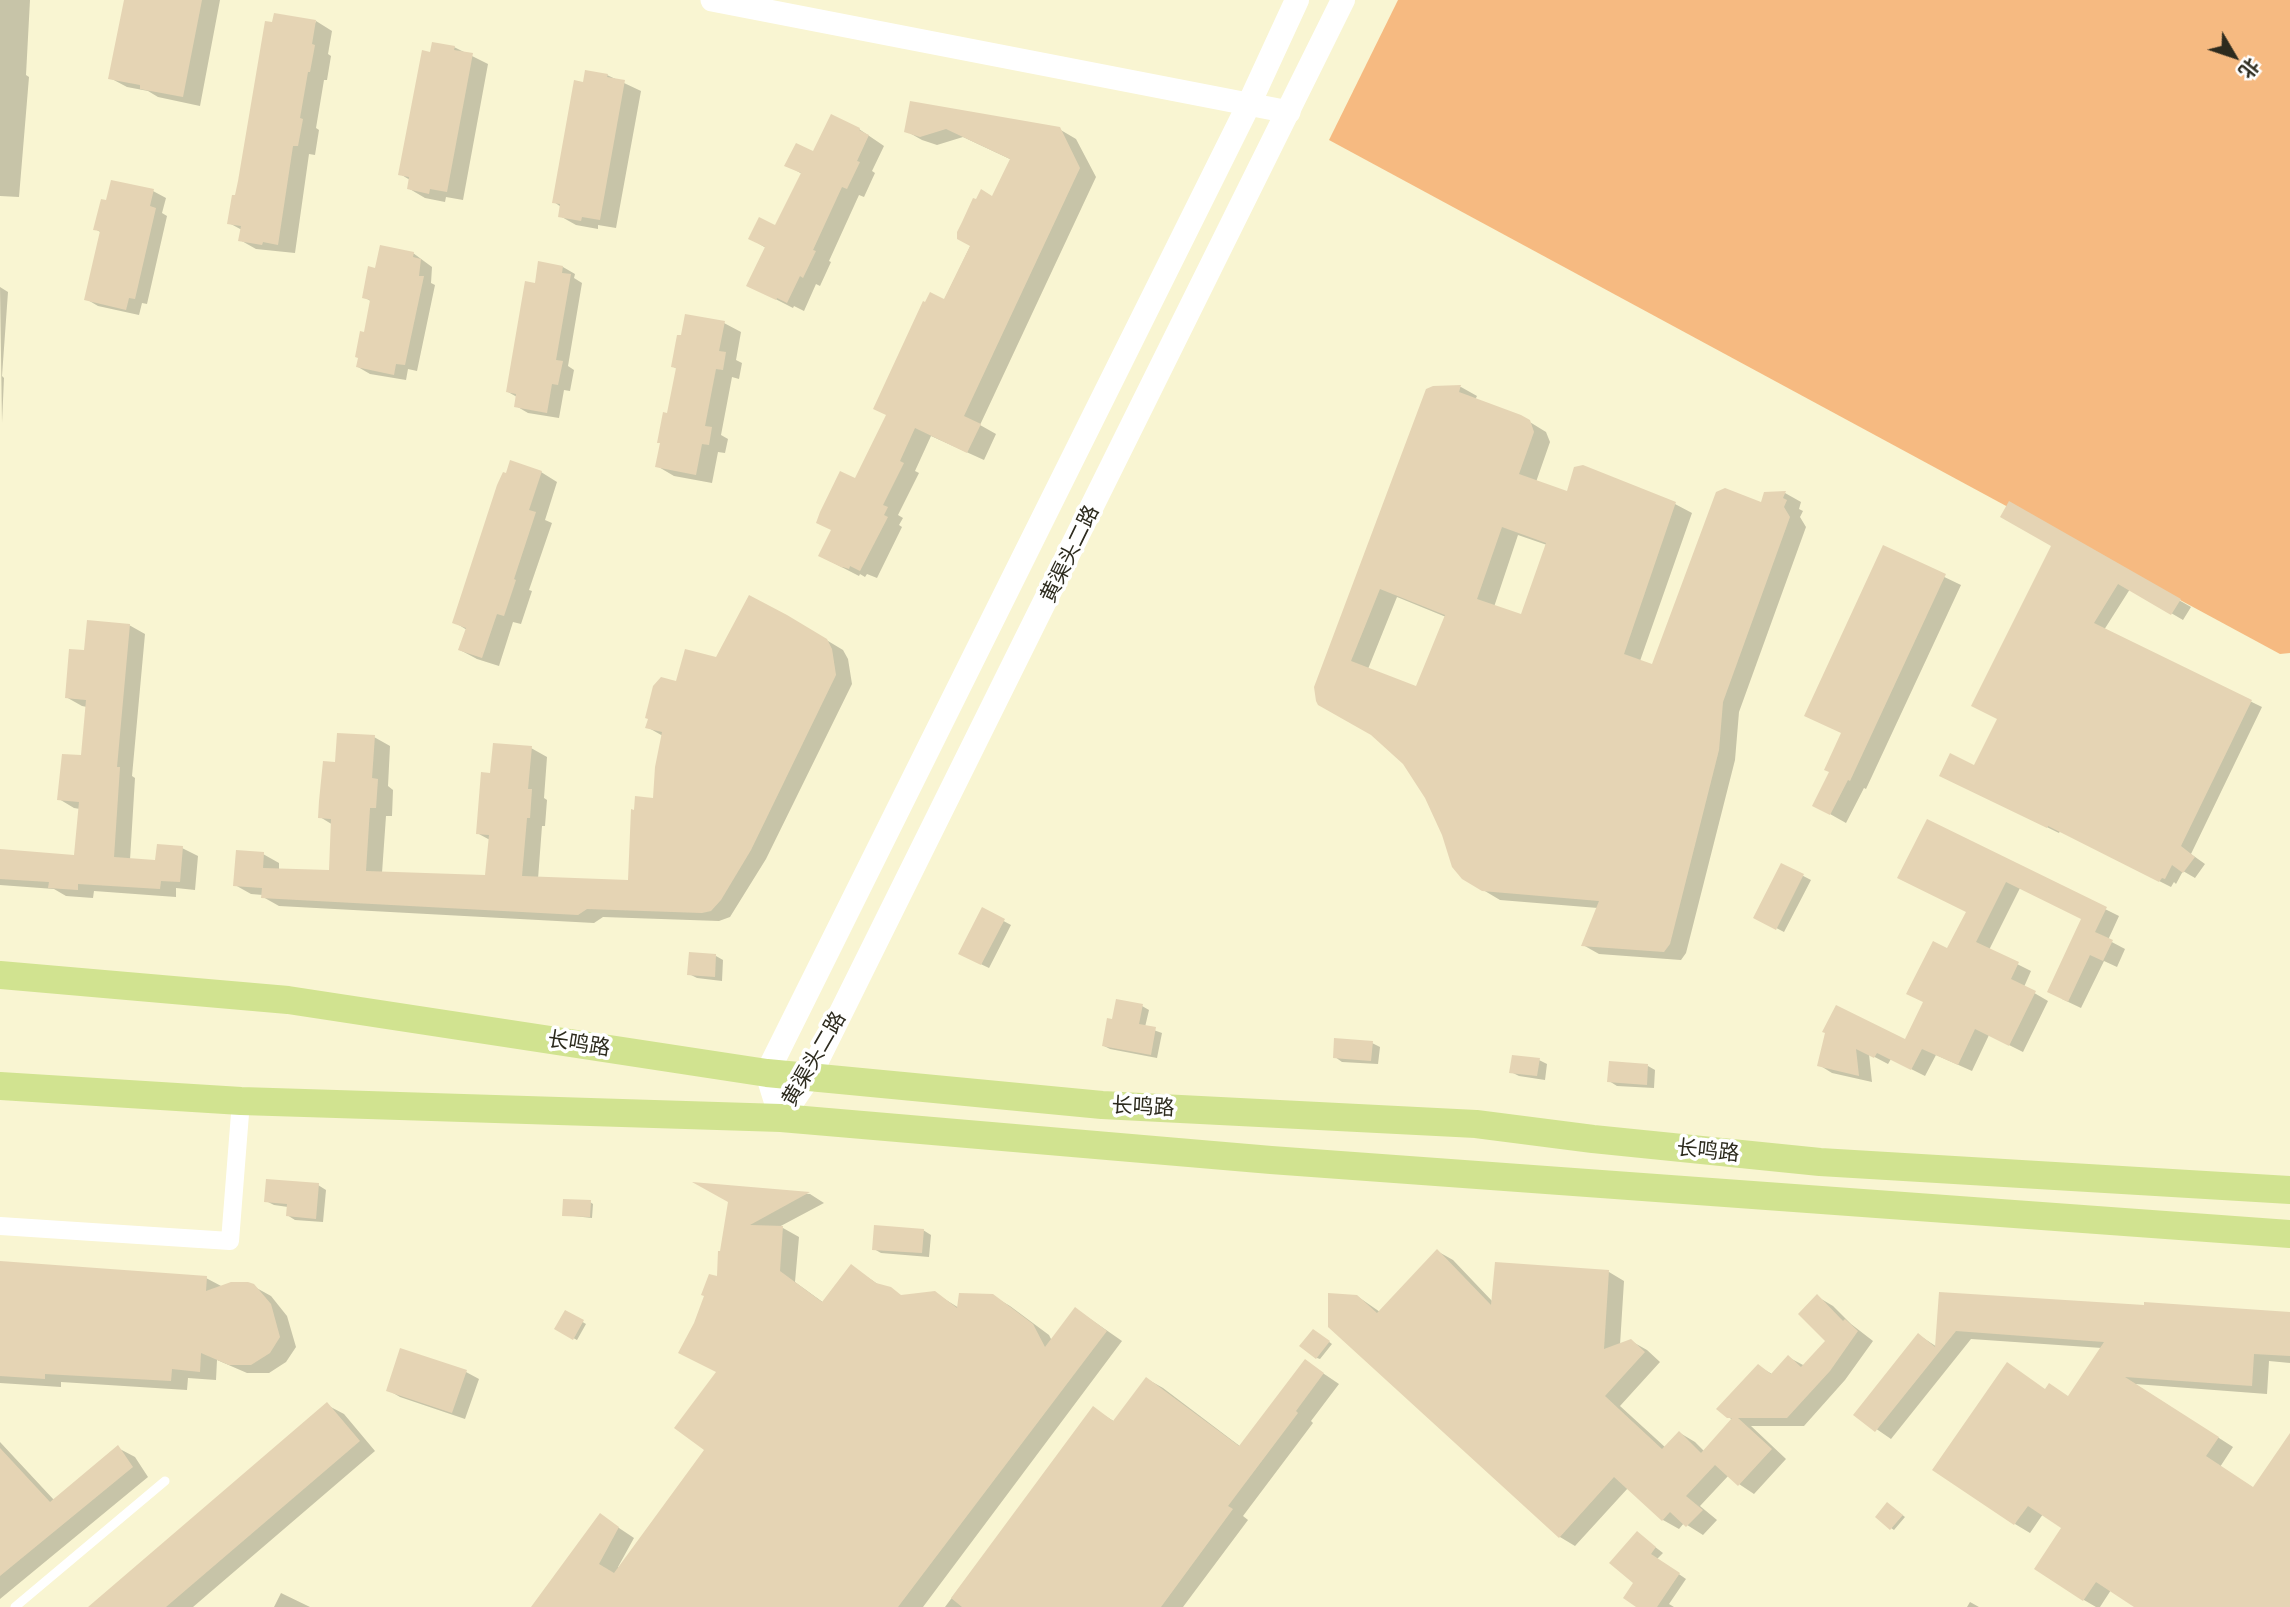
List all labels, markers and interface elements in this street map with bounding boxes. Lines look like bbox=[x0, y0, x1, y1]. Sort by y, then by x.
north arrow bbox=[2199, 21, 2269, 91]
text: 北 bbox=[2234, 54, 2266, 85]
street label: 黄渠头二路 bbox=[1036, 501, 1104, 607]
street label: 黄渠头二路 bbox=[777, 1007, 851, 1111]
street label: 长鸣路 bbox=[546, 1027, 612, 1061]
street label: 长鸣路 bbox=[1111, 1093, 1175, 1121]
street label: 长鸣路 bbox=[1675, 1135, 1741, 1167]

